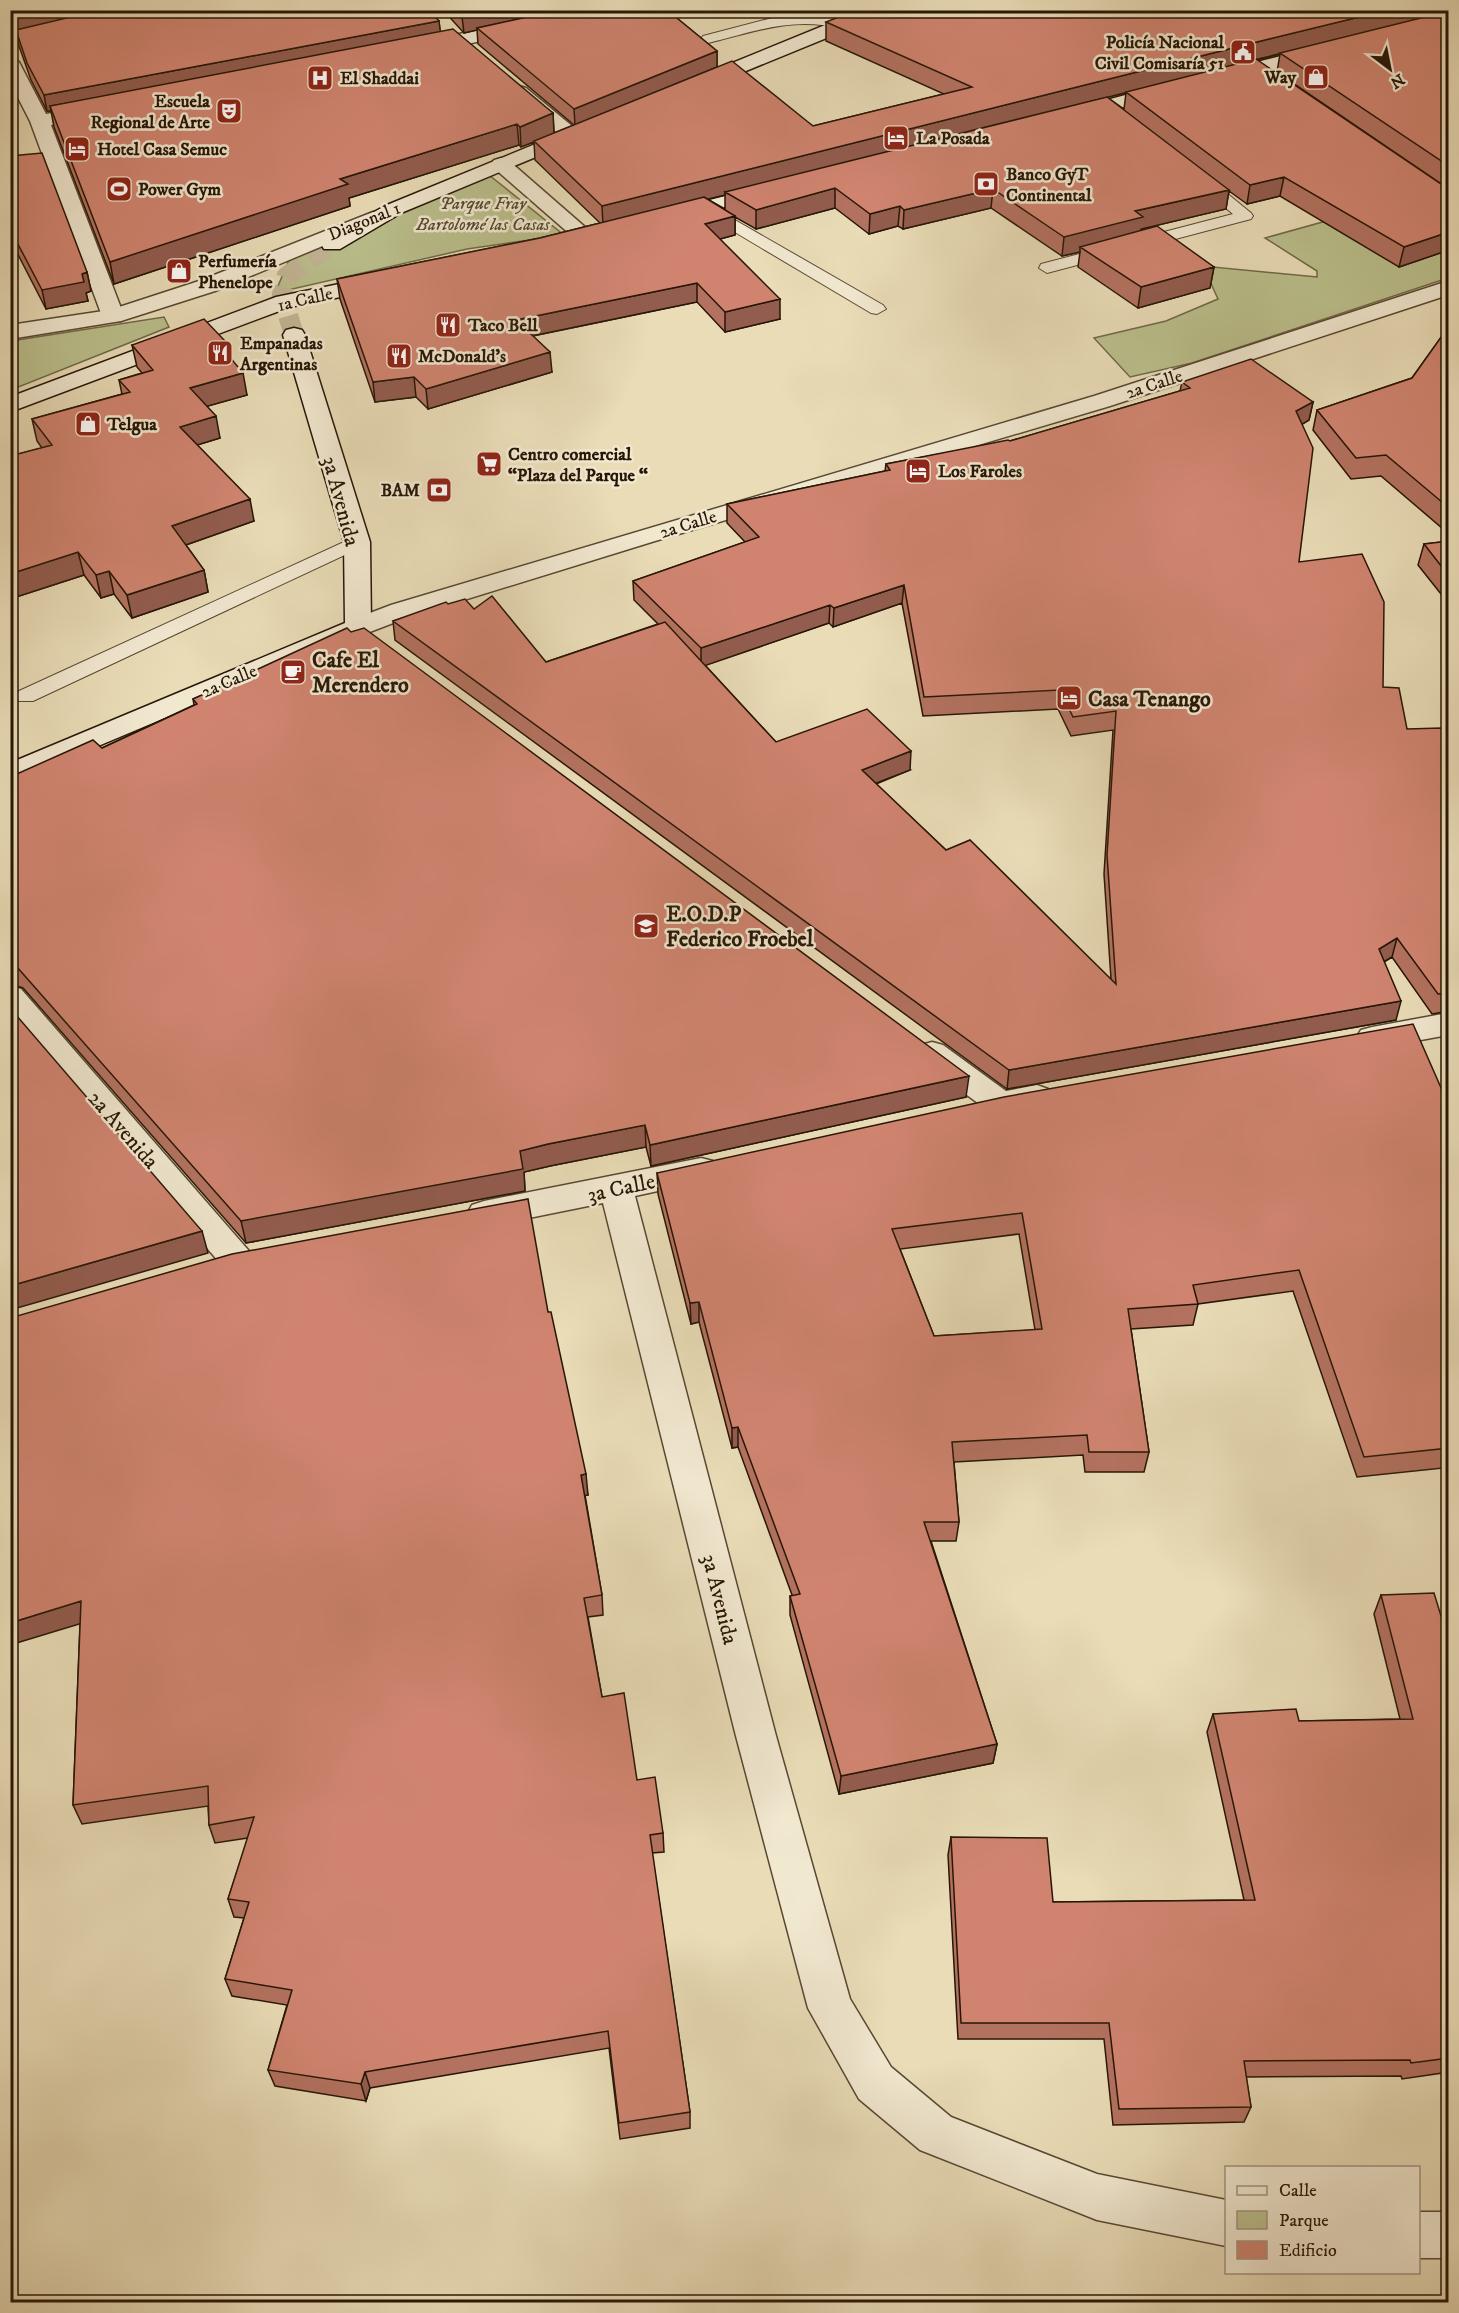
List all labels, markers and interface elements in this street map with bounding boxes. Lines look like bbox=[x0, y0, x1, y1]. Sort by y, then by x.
place label: Policía Nacional Civil Comisaría 51 bbox=[1095, 32, 1225, 75]
public building icon: Policía Nacional Civil Comisaría 51 bbox=[1228, 37, 1258, 67]
north arrow bbox=[1360, 39, 1420, 99]
shop icon: Way bbox=[1301, 62, 1331, 92]
hospital icon: El Shaddai bbox=[305, 63, 335, 93]
place label: Way bbox=[1263, 67, 1296, 89]
place label: El Shaddai bbox=[340, 68, 419, 90]
text: N bbox=[1387, 69, 1408, 93]
place label: Escuela Regional de Arte bbox=[91, 91, 211, 134]
theatre icon: Escuela Regional de Arte bbox=[214, 96, 244, 126]
hotel icon: La Posada bbox=[881, 123, 911, 153]
place label: La Posada bbox=[916, 128, 990, 150]
hotel icon: Hotel Casa Semuc bbox=[62, 134, 92, 164]
place label: Hotel Casa Semuc bbox=[97, 139, 227, 161]
place label: Banco GyT Continental bbox=[1006, 164, 1092, 207]
bank icon: Banco GyT Continental bbox=[971, 169, 1001, 199]
sports icon: Power Gym bbox=[104, 174, 134, 204]
place label: Power Gym bbox=[138, 179, 221, 201]
park label: Parque Fray Bartolomé las Casas bbox=[415, 193, 550, 236]
street label: Diagonal 1 bbox=[325, 197, 404, 246]
place label: Perfumería Phenelope bbox=[198, 251, 277, 294]
shop icon: Perfumería Phenelope bbox=[164, 256, 194, 286]
street label: 1a Calle bbox=[275, 283, 335, 317]
restaurant icon: Taco Bell bbox=[433, 310, 463, 340]
place label: Taco Bell bbox=[467, 315, 538, 337]
place label: Empanadas Argentinas bbox=[239, 333, 323, 376]
restaurant icon: Empanadas Argentinas bbox=[205, 338, 235, 368]
restaurant icon: McDonald's bbox=[384, 341, 414, 371]
place label: McDonald's bbox=[418, 346, 506, 368]
street label: 2a Calle bbox=[1123, 366, 1185, 404]
shop icon: Telgua bbox=[73, 409, 103, 439]
place label: Telgua bbox=[106, 414, 157, 436]
place label: Centro comercial “Plaza del Parque “ bbox=[508, 444, 648, 487]
supermarket icon: Centro comercial “Plaza del Parque “ bbox=[474, 449, 504, 479]
street label: 3a Avenida bbox=[316, 453, 366, 550]
hotel icon: Los Faroles bbox=[903, 456, 933, 486]
place label: Los Faroles bbox=[938, 461, 1022, 483]
bank icon: BAM bbox=[424, 475, 454, 505]
place label: BAM bbox=[381, 480, 421, 502]
street label: 2a Calle bbox=[657, 506, 719, 544]
place label: Cafe El Merendero bbox=[312, 647, 409, 699]
cafe icon: Cafe El Merendero bbox=[278, 657, 308, 687]
street label: 2a Calle bbox=[198, 660, 260, 703]
hotel icon: Casa Tenango bbox=[1054, 683, 1084, 713]
place label: Casa Tenango bbox=[1088, 686, 1211, 713]
place label: E.O.D.P Federico Froebel bbox=[666, 901, 814, 953]
school or university icon: E.O.D.P Federico Froebel bbox=[631, 911, 661, 941]
street label: 2a Avenida bbox=[82, 1085, 165, 1175]
street label: 3a Calle bbox=[585, 1168, 658, 1209]
street label: 3a Avenida bbox=[695, 1551, 744, 1648]
legend bbox=[1225, 2166, 1420, 2274]
text: Calle bbox=[1279, 2180, 1317, 2202]
text: Parque bbox=[1279, 2210, 1329, 2232]
text: Edificio bbox=[1279, 2240, 1337, 2262]

